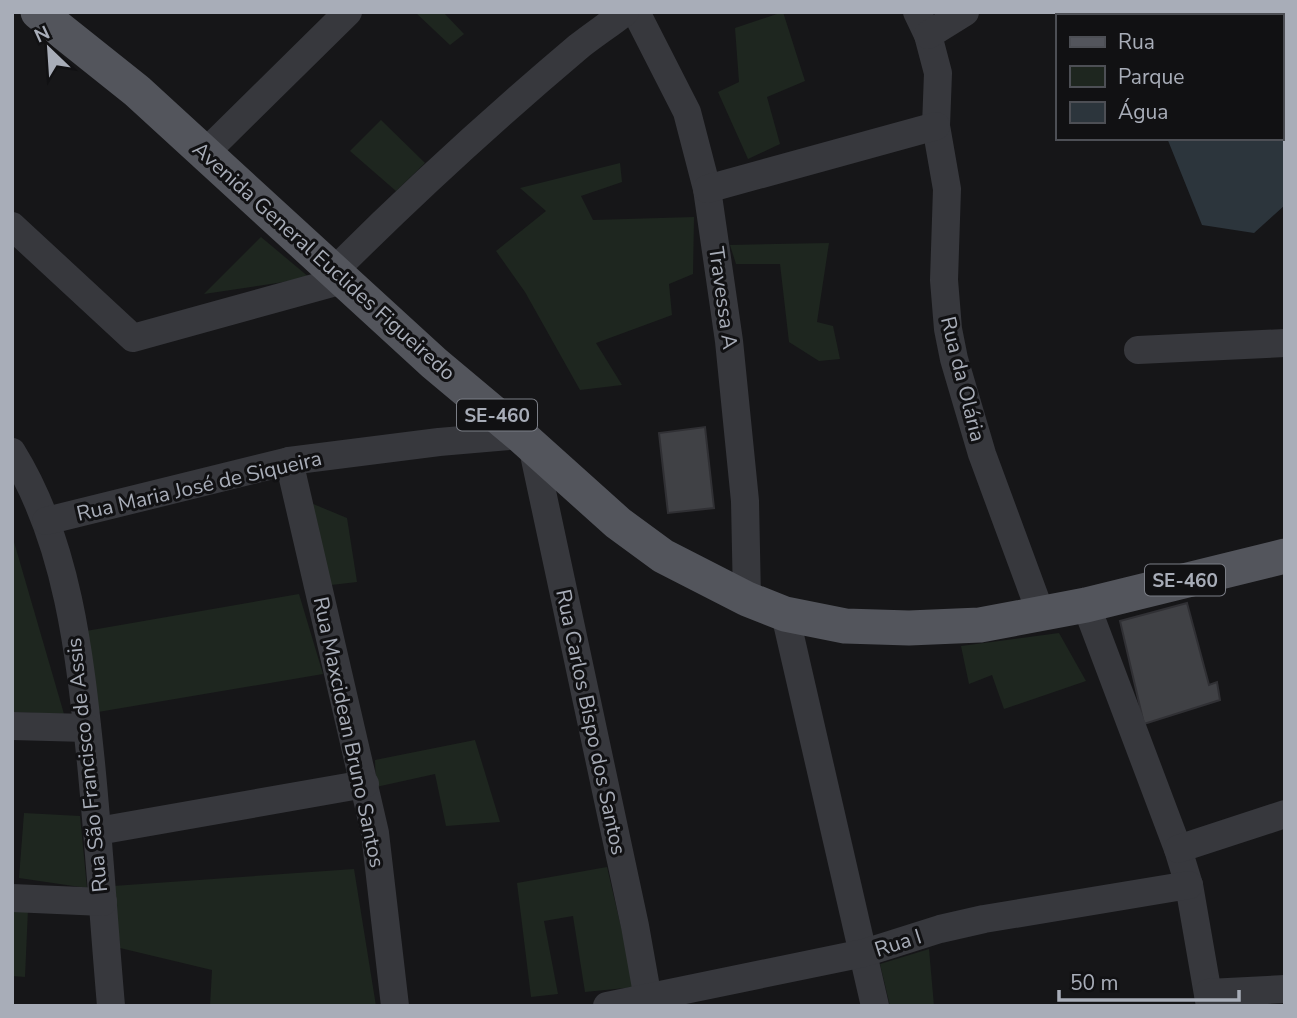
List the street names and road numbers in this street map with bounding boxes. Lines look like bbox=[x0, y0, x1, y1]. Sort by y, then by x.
street label: Avenida General Euclides Figueiredo bbox=[187, 135, 461, 387]
street label: Travessa A bbox=[702, 245, 744, 351]
street label: Rua da Olária bbox=[934, 313, 992, 445]
road number: SE-460 bbox=[457, 400, 537, 430]
street label: Rua Maria José de Siqueira bbox=[74, 444, 324, 528]
road number: SE-460 bbox=[1145, 565, 1225, 596]
street label: Rua Carlos Bispo dos Santos bbox=[549, 587, 633, 857]
street label: Rua Maxcidean Bruno Santos bbox=[307, 594, 391, 870]
street label: Rua São Francisco de Assis bbox=[60, 636, 114, 894]
street label: Rua I bbox=[871, 922, 925, 964]

